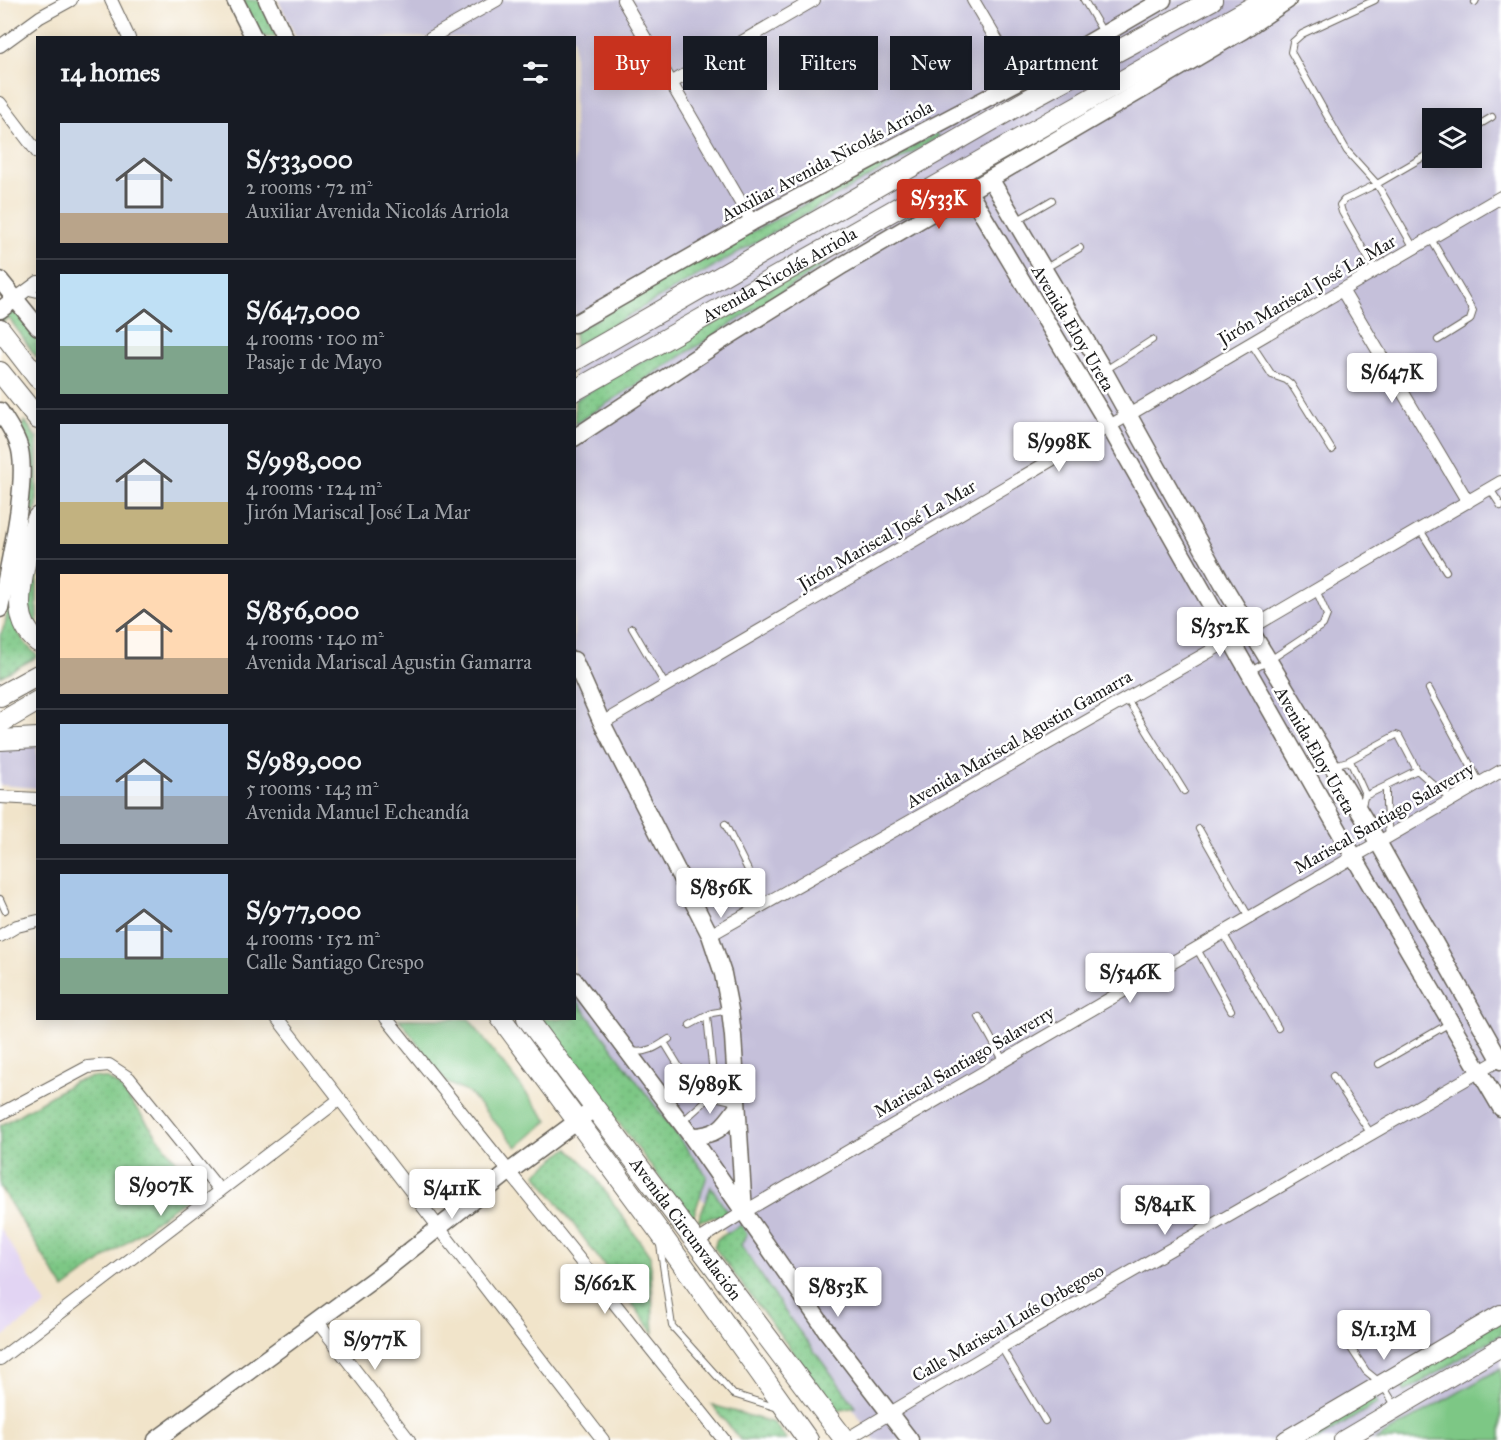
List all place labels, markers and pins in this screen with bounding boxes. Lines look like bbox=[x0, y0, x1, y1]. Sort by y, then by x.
pin: S/533K bbox=[890, 179, 988, 230]
pin: S/647K bbox=[1343, 353, 1441, 404]
pin: S/998K bbox=[1010, 422, 1108, 473]
pin: S/352K bbox=[1171, 607, 1269, 658]
pin: S/856K bbox=[672, 868, 770, 919]
pin: S/546K bbox=[1081, 953, 1179, 1004]
pin: S/989K bbox=[661, 1064, 759, 1115]
pin: S/907K bbox=[112, 1166, 210, 1217]
pin: S/411K bbox=[403, 1169, 501, 1220]
pin: S/841K bbox=[1116, 1185, 1214, 1236]
pin: S/662K bbox=[556, 1264, 654, 1315]
pin: S/853K bbox=[789, 1267, 887, 1318]
pin: S/1.13M bbox=[1329, 1310, 1439, 1361]
pin: S/977K bbox=[326, 1320, 424, 1371]

